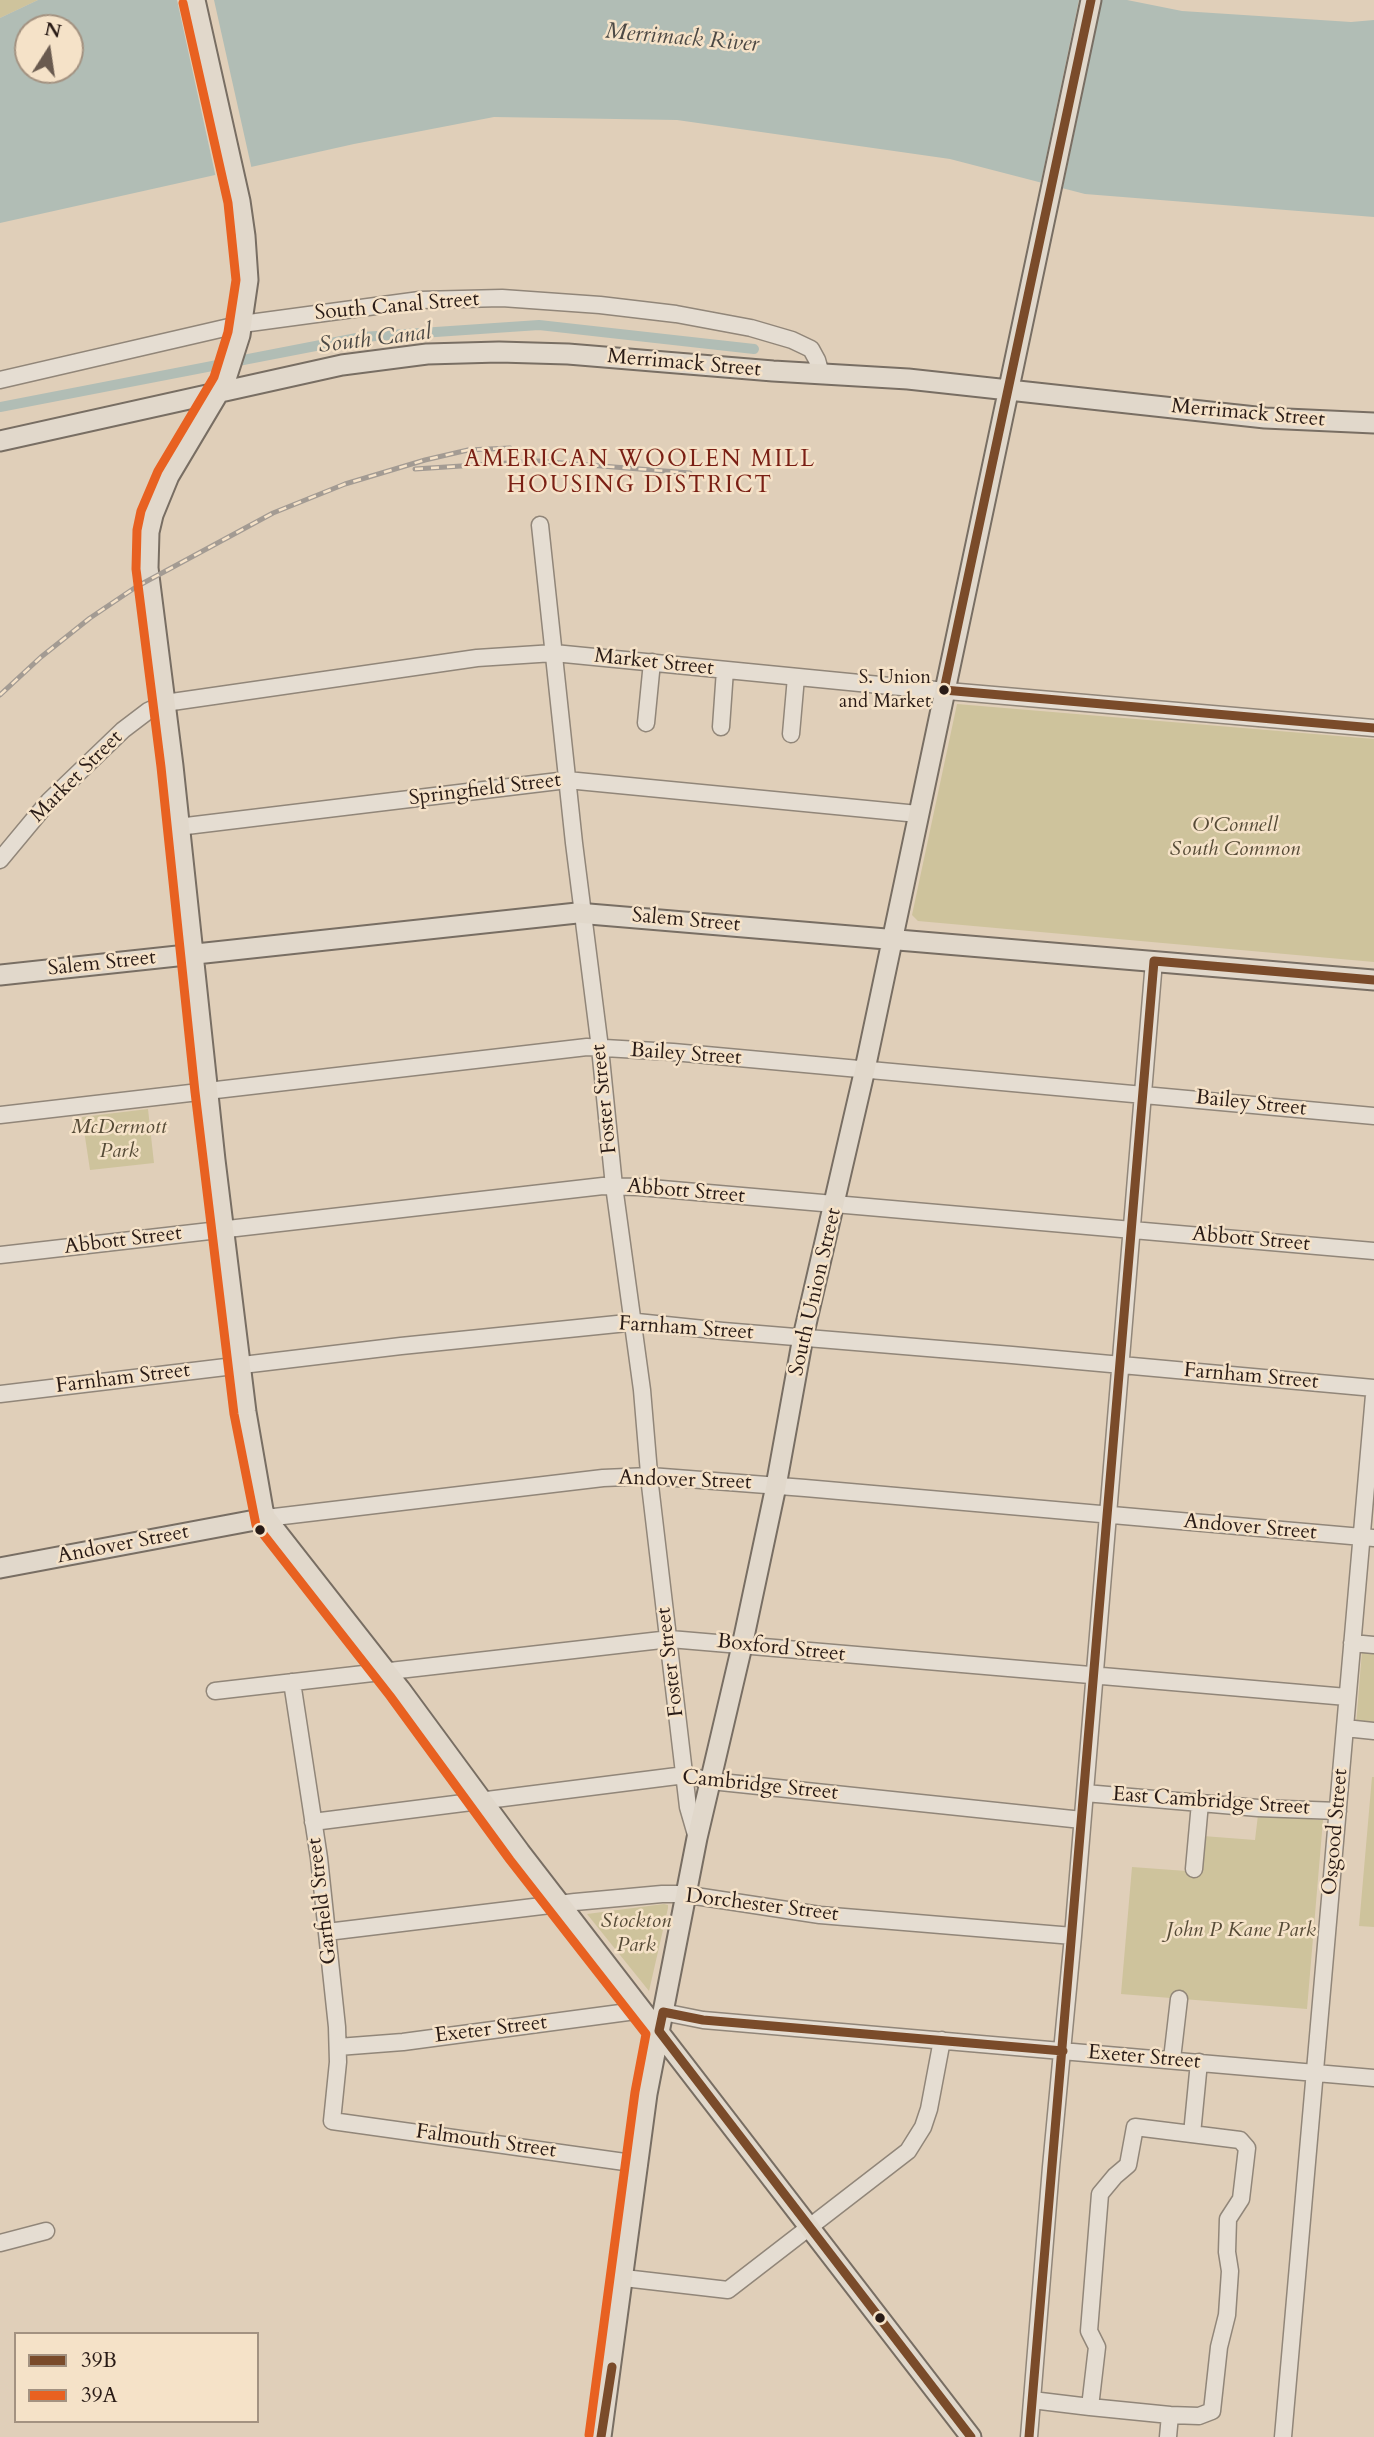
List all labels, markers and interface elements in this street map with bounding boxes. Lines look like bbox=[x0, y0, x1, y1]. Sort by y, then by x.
north arrow bbox=[14, 14, 84, 84]
text: N bbox=[42, 16, 64, 45]
water label: Merrimack River bbox=[604, 19, 760, 59]
street label: South Canal Street bbox=[314, 287, 480, 327]
water label: South Canal bbox=[317, 319, 433, 361]
street label: Merrimack Street bbox=[606, 345, 762, 383]
street label: Merrimack Street bbox=[1170, 395, 1326, 433]
district label: AMERICAN WOOLEN MILL HOUSING DISTRICT bbox=[466, 447, 814, 501]
street label: Market Street bbox=[593, 644, 715, 682]
place label: S. Union and Market bbox=[839, 668, 931, 712]
marker: S. Union and Market bbox=[937, 683, 951, 697]
street label: Market Street bbox=[26, 726, 128, 828]
street label: Springfield Street bbox=[408, 768, 562, 812]
park label: O'Connell South Common bbox=[1170, 813, 1300, 863]
street label: Salem Street bbox=[631, 904, 741, 938]
street label: Salem Street bbox=[47, 946, 157, 982]
street label: Bailey Street bbox=[630, 1039, 742, 1071]
street label: Foster Street bbox=[587, 1043, 623, 1155]
street label: Bailey Street bbox=[1194, 1086, 1308, 1122]
park label: McDermott Park bbox=[71, 1115, 167, 1165]
street label: Abbott Street bbox=[626, 1174, 746, 1210]
street label: South Union Street bbox=[784, 1206, 848, 1378]
street label: Abbott Street bbox=[63, 1221, 183, 1261]
street label: Abbott Street bbox=[1191, 1222, 1311, 1258]
street label: Farnham Street bbox=[618, 1312, 754, 1346]
street label: Farnham Street bbox=[54, 1358, 192, 1400]
street label: Farnham Street bbox=[1183, 1359, 1319, 1395]
street label: Andover Street bbox=[618, 1466, 752, 1496]
street label: Andover Street bbox=[1182, 1510, 1318, 1546]
street label: Andover Street bbox=[55, 1520, 191, 1570]
unlabelled marker bbox=[253, 1523, 267, 1537]
street label: Foster Street bbox=[652, 1606, 690, 1718]
street label: Boxford Street bbox=[716, 1630, 846, 1668]
street label: Cambridge Street bbox=[681, 1765, 839, 1807]
street label: Osgood Street bbox=[1318, 1768, 1354, 1896]
street label: East Cambridge Street bbox=[1112, 1783, 1310, 1821]
street label: Garfield Street bbox=[303, 1836, 343, 1966]
street label: Dorchester Street bbox=[684, 1884, 840, 1928]
park label: Stockton Park bbox=[601, 1909, 671, 1959]
park label: John P Kane Park bbox=[1166, 1918, 1316, 1944]
street label: Exeter Street bbox=[433, 2011, 549, 2049]
street label: Exeter Street bbox=[1087, 2041, 1201, 2075]
street label: Falmouth Street bbox=[414, 2120, 558, 2164]
unlabelled marker bbox=[873, 2311, 887, 2325]
legend bbox=[14, 2332, 259, 2423]
text: 39B bbox=[81, 2346, 117, 2375]
text: 39A bbox=[81, 2381, 117, 2410]

